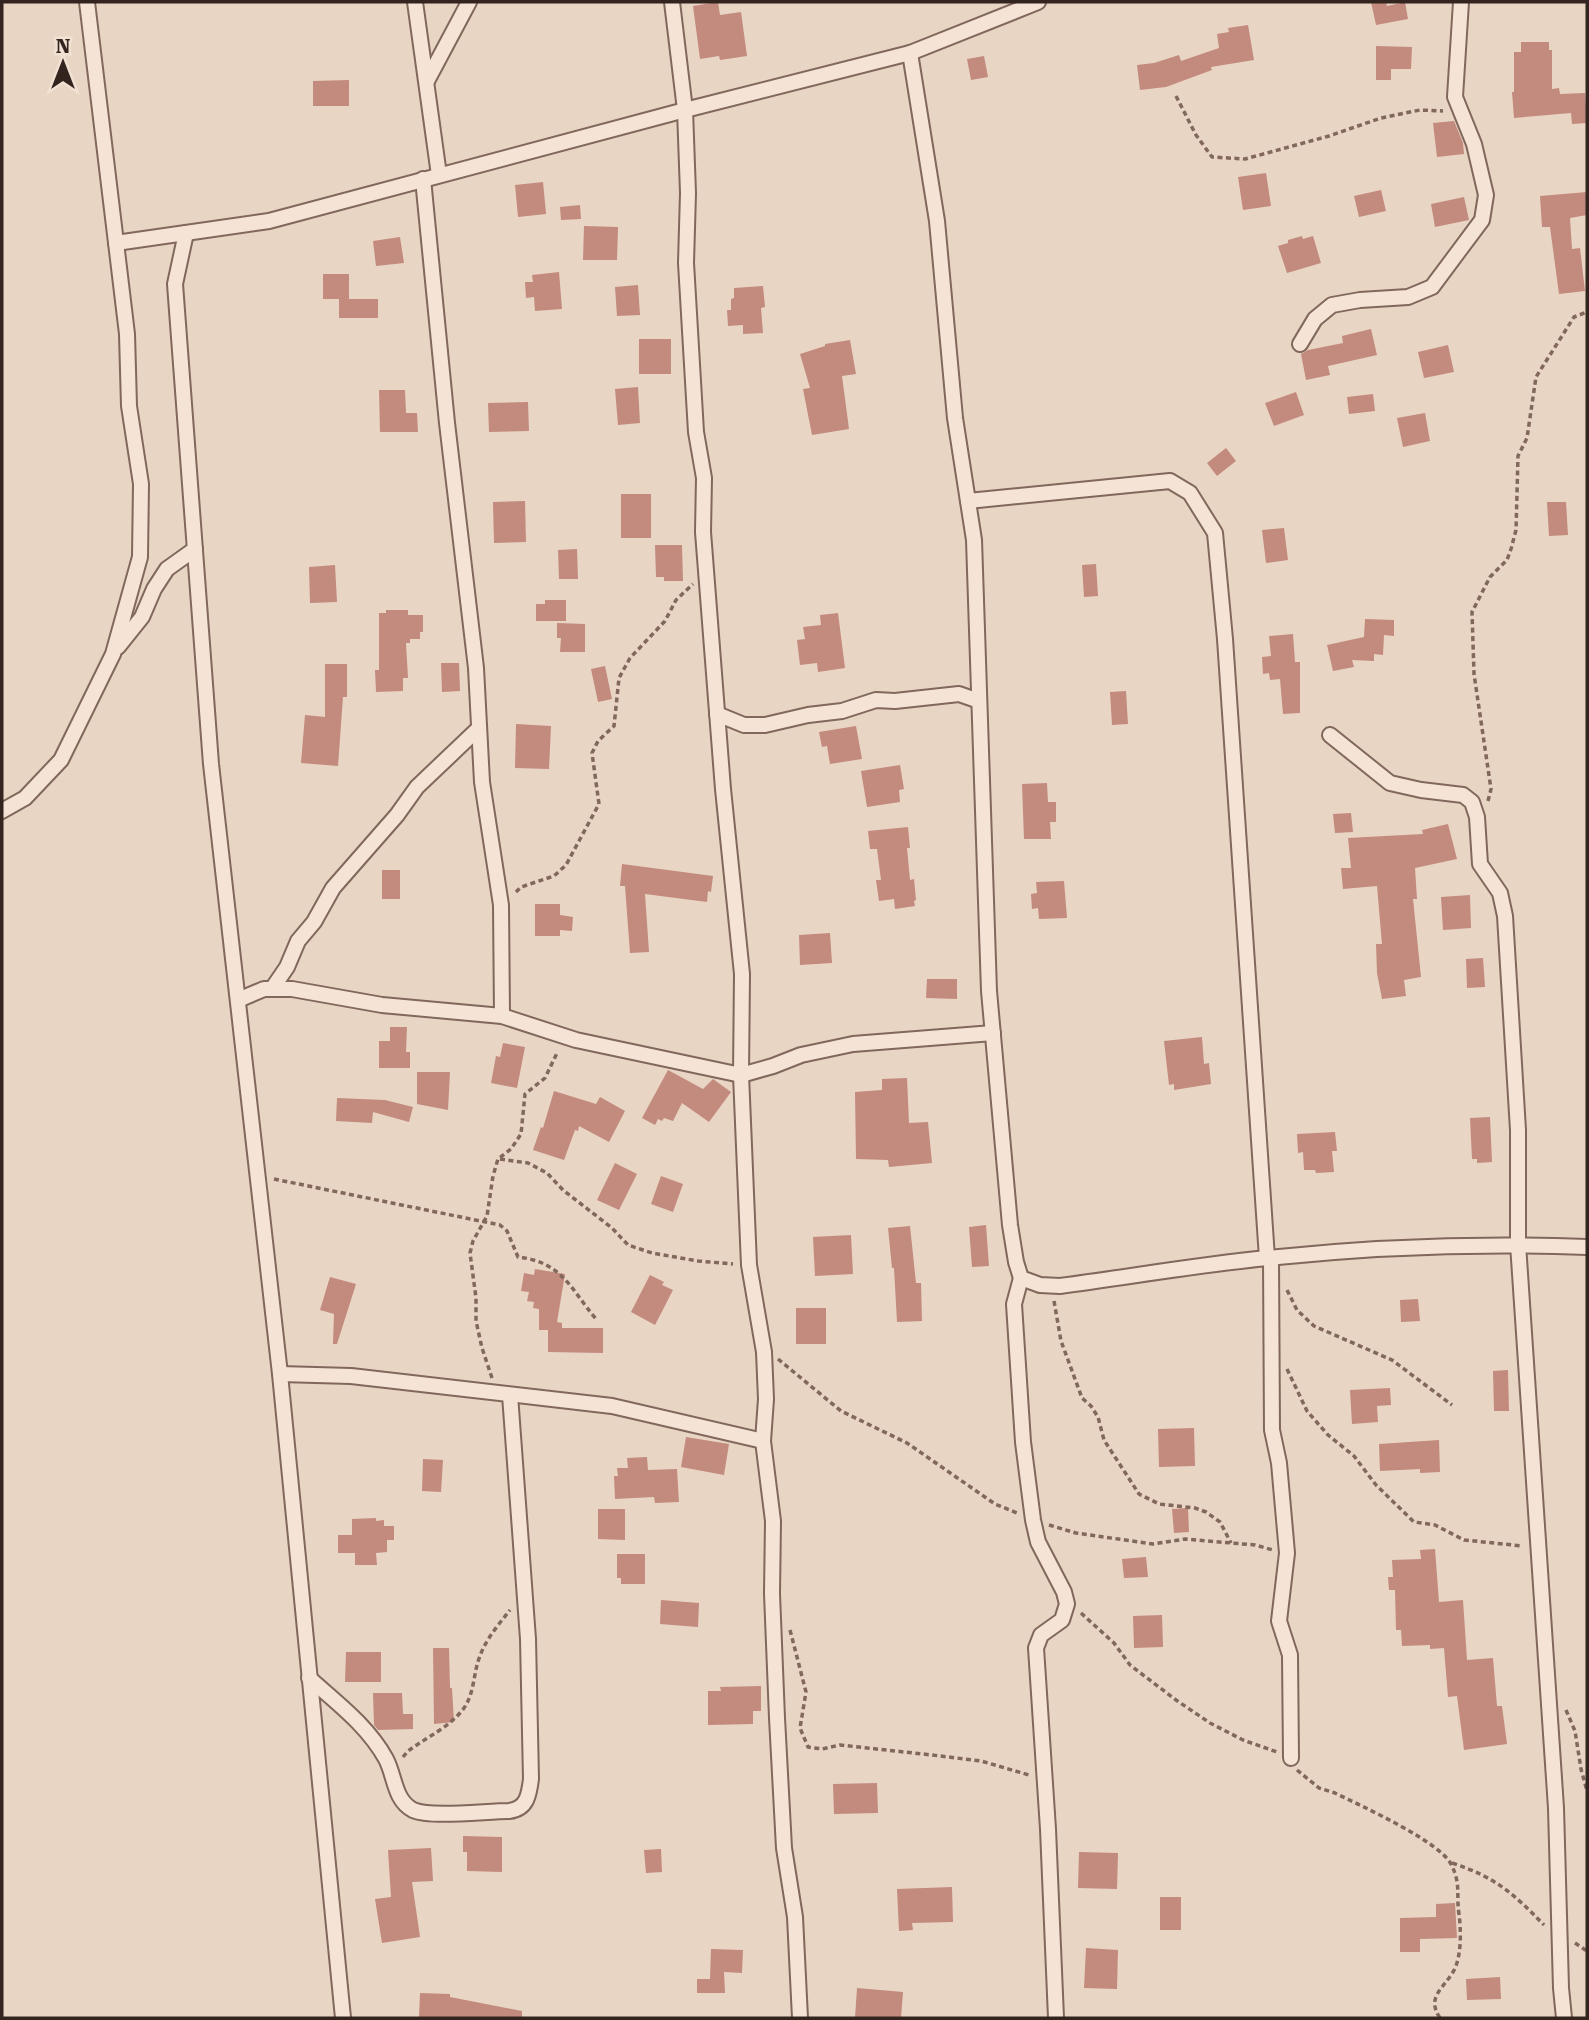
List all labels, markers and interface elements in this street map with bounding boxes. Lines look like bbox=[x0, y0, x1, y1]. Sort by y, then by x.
north arrow bbox=[28, 28, 98, 98]
text: N bbox=[56, 35, 71, 58]

